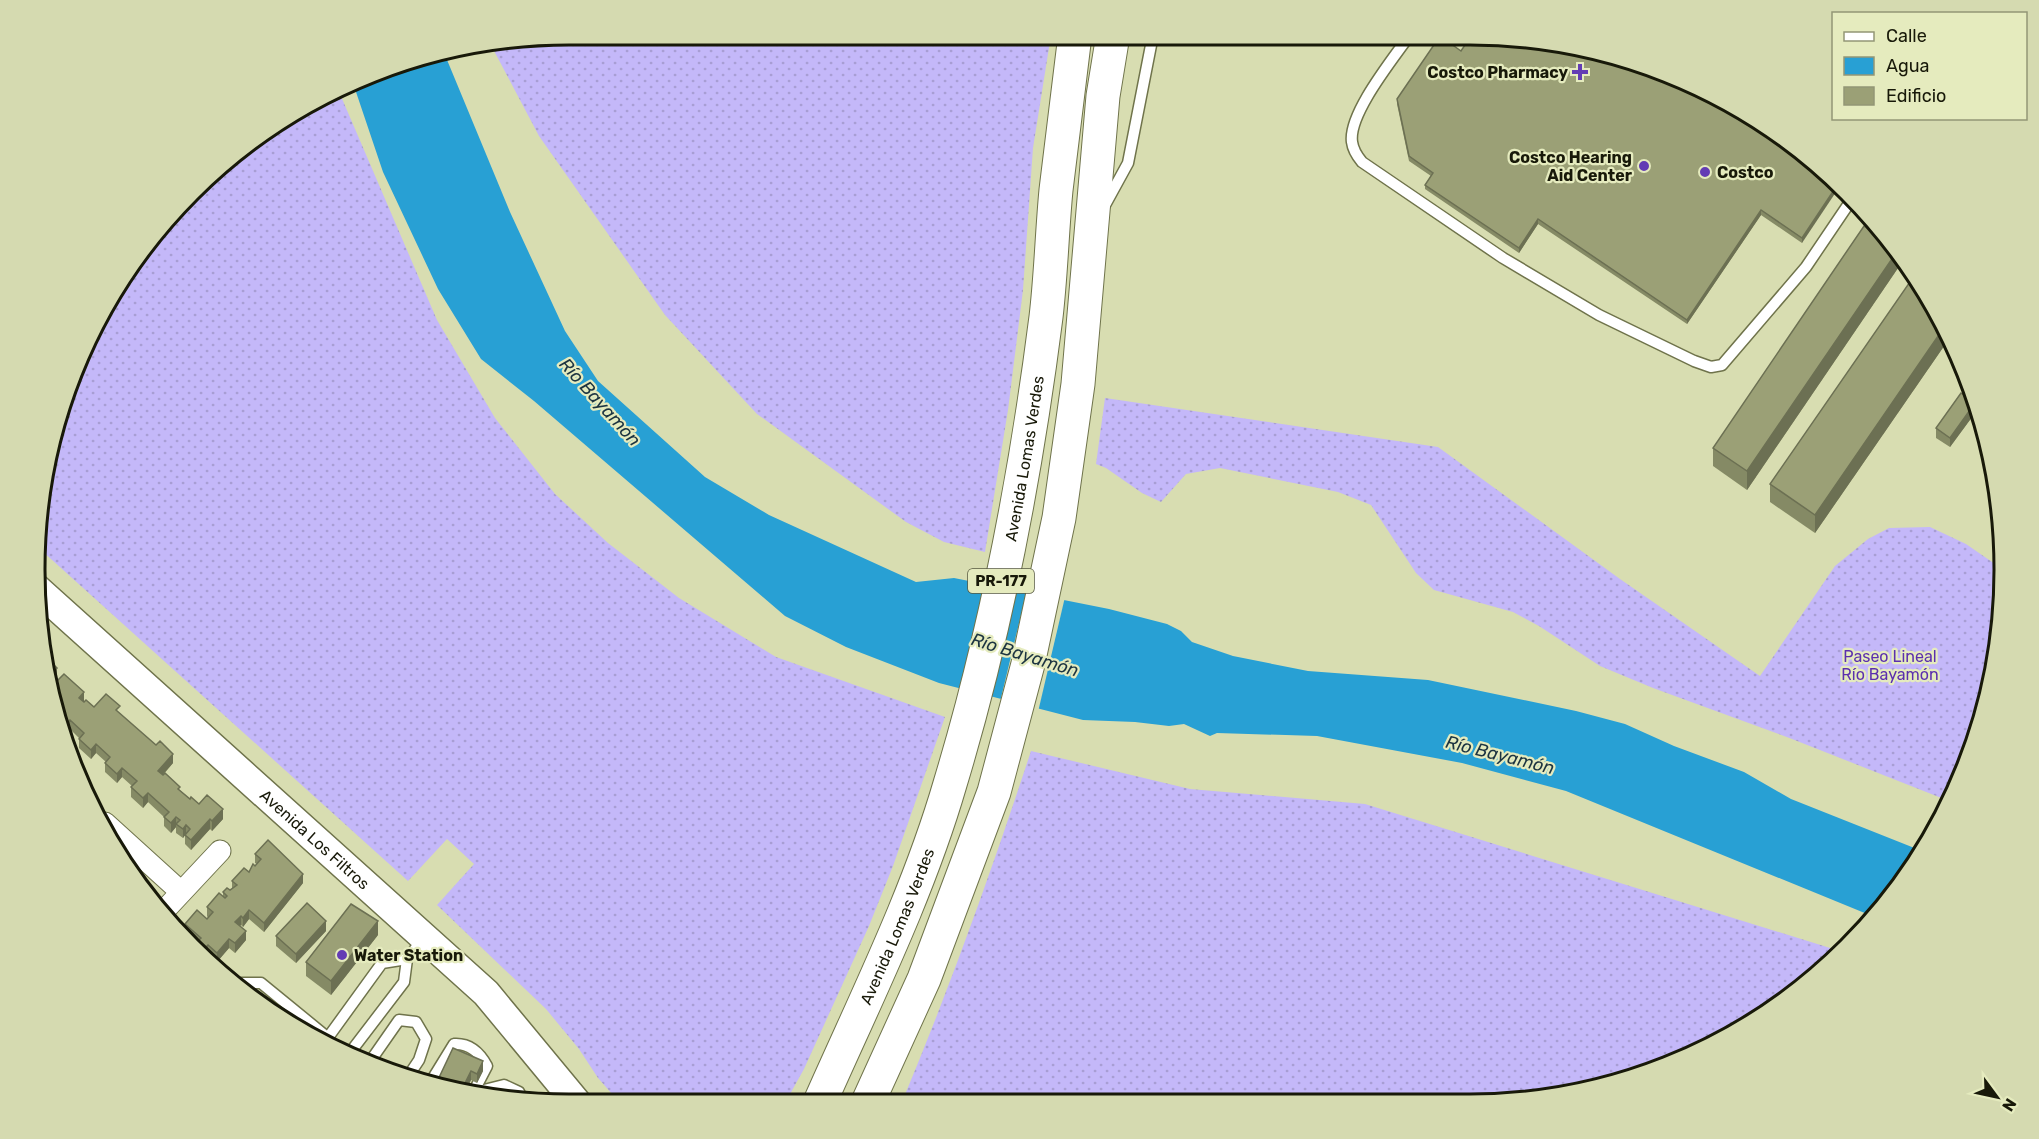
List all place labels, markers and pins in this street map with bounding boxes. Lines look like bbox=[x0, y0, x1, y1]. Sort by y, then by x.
place label: Costco Pharmacy bbox=[1427, 63, 1568, 82]
marker: Costco Pharmacy bbox=[1573, 65, 1587, 79]
place label: Costco Hearing Aid Center bbox=[1509, 148, 1633, 185]
marker: Costco Hearing Aid Center bbox=[1637, 159, 1651, 173]
place label: Costco bbox=[1717, 163, 1774, 182]
marker: Costco bbox=[1698, 165, 1712, 179]
place label: Water Station bbox=[354, 946, 463, 965]
marker: Water Station bbox=[335, 948, 349, 962]

